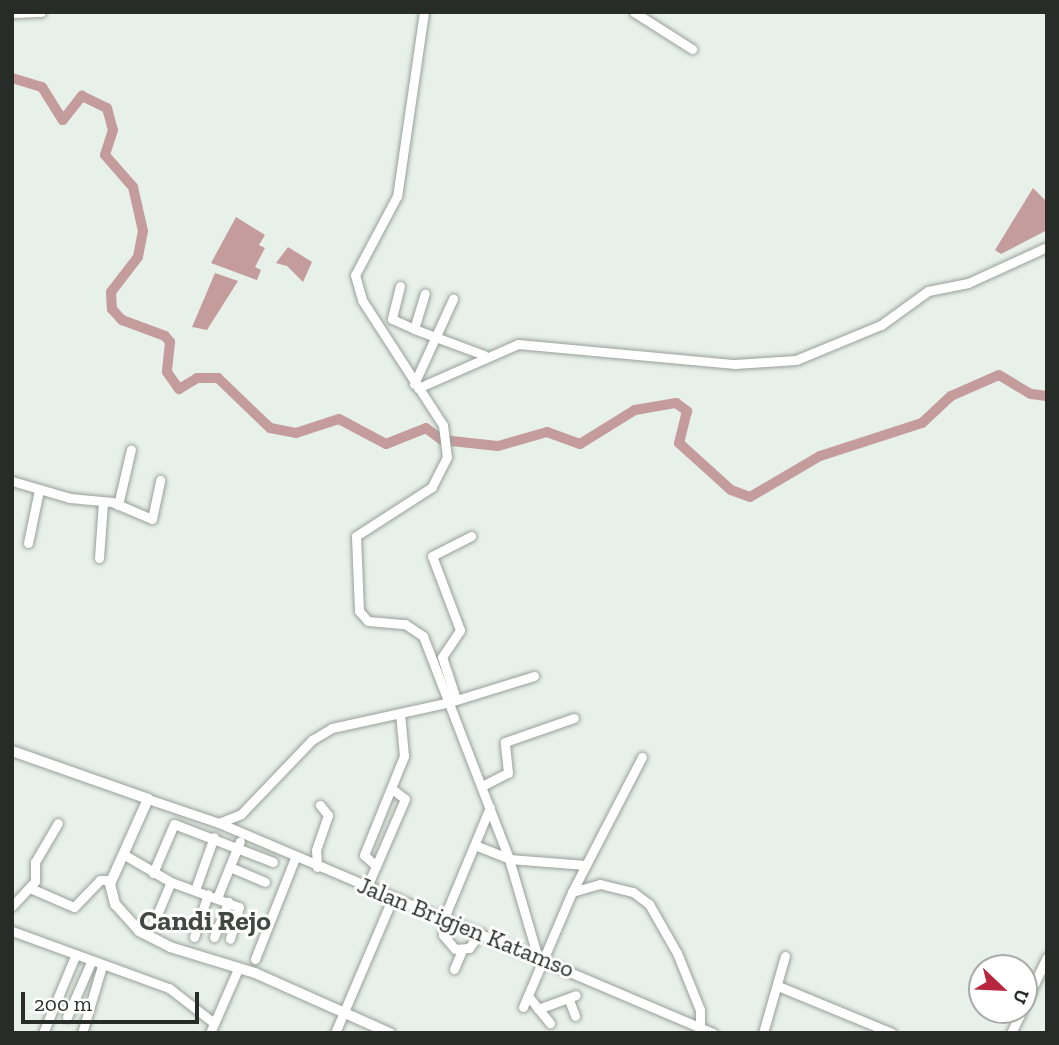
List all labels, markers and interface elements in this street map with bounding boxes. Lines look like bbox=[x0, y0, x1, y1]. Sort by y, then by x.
street label: Jalan Brigjen Katamso bbox=[353, 870, 579, 984]
district label: Candi Rejo bbox=[139, 904, 271, 938]
north arrow bbox=[968, 954, 1038, 1024]
scale bar bbox=[24, 978, 203, 1022]
text: U bbox=[1008, 986, 1034, 1007]
text: 200 m bbox=[34, 991, 92, 1016]

